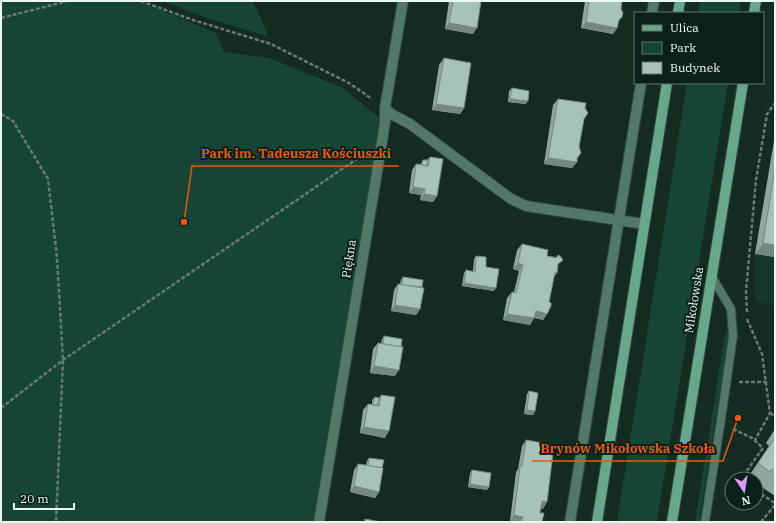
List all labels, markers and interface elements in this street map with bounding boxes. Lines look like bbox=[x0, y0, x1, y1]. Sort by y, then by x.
legend bbox=[634, 12, 764, 84]
text: Ulica bbox=[670, 20, 699, 35]
text: Park bbox=[670, 40, 696, 55]
text: Budynek bbox=[670, 60, 720, 75]
callout: Park im. Tadeusza Kościuszki bbox=[192, 141, 399, 166]
text: Park im. Tadeusza Kościuszki bbox=[201, 145, 392, 162]
street label: Piękna bbox=[338, 238, 359, 279]
street label: Mikołowska bbox=[681, 265, 706, 334]
callout: Brynów Mikołowska Szkoła bbox=[532, 436, 723, 461]
text: Brynów Mikołowska Szkoła bbox=[541, 440, 716, 457]
north arrow bbox=[724, 471, 764, 511]
scale bar bbox=[14, 485, 74, 511]
text: 20 m bbox=[20, 491, 49, 506]
text: N bbox=[740, 493, 752, 509]

